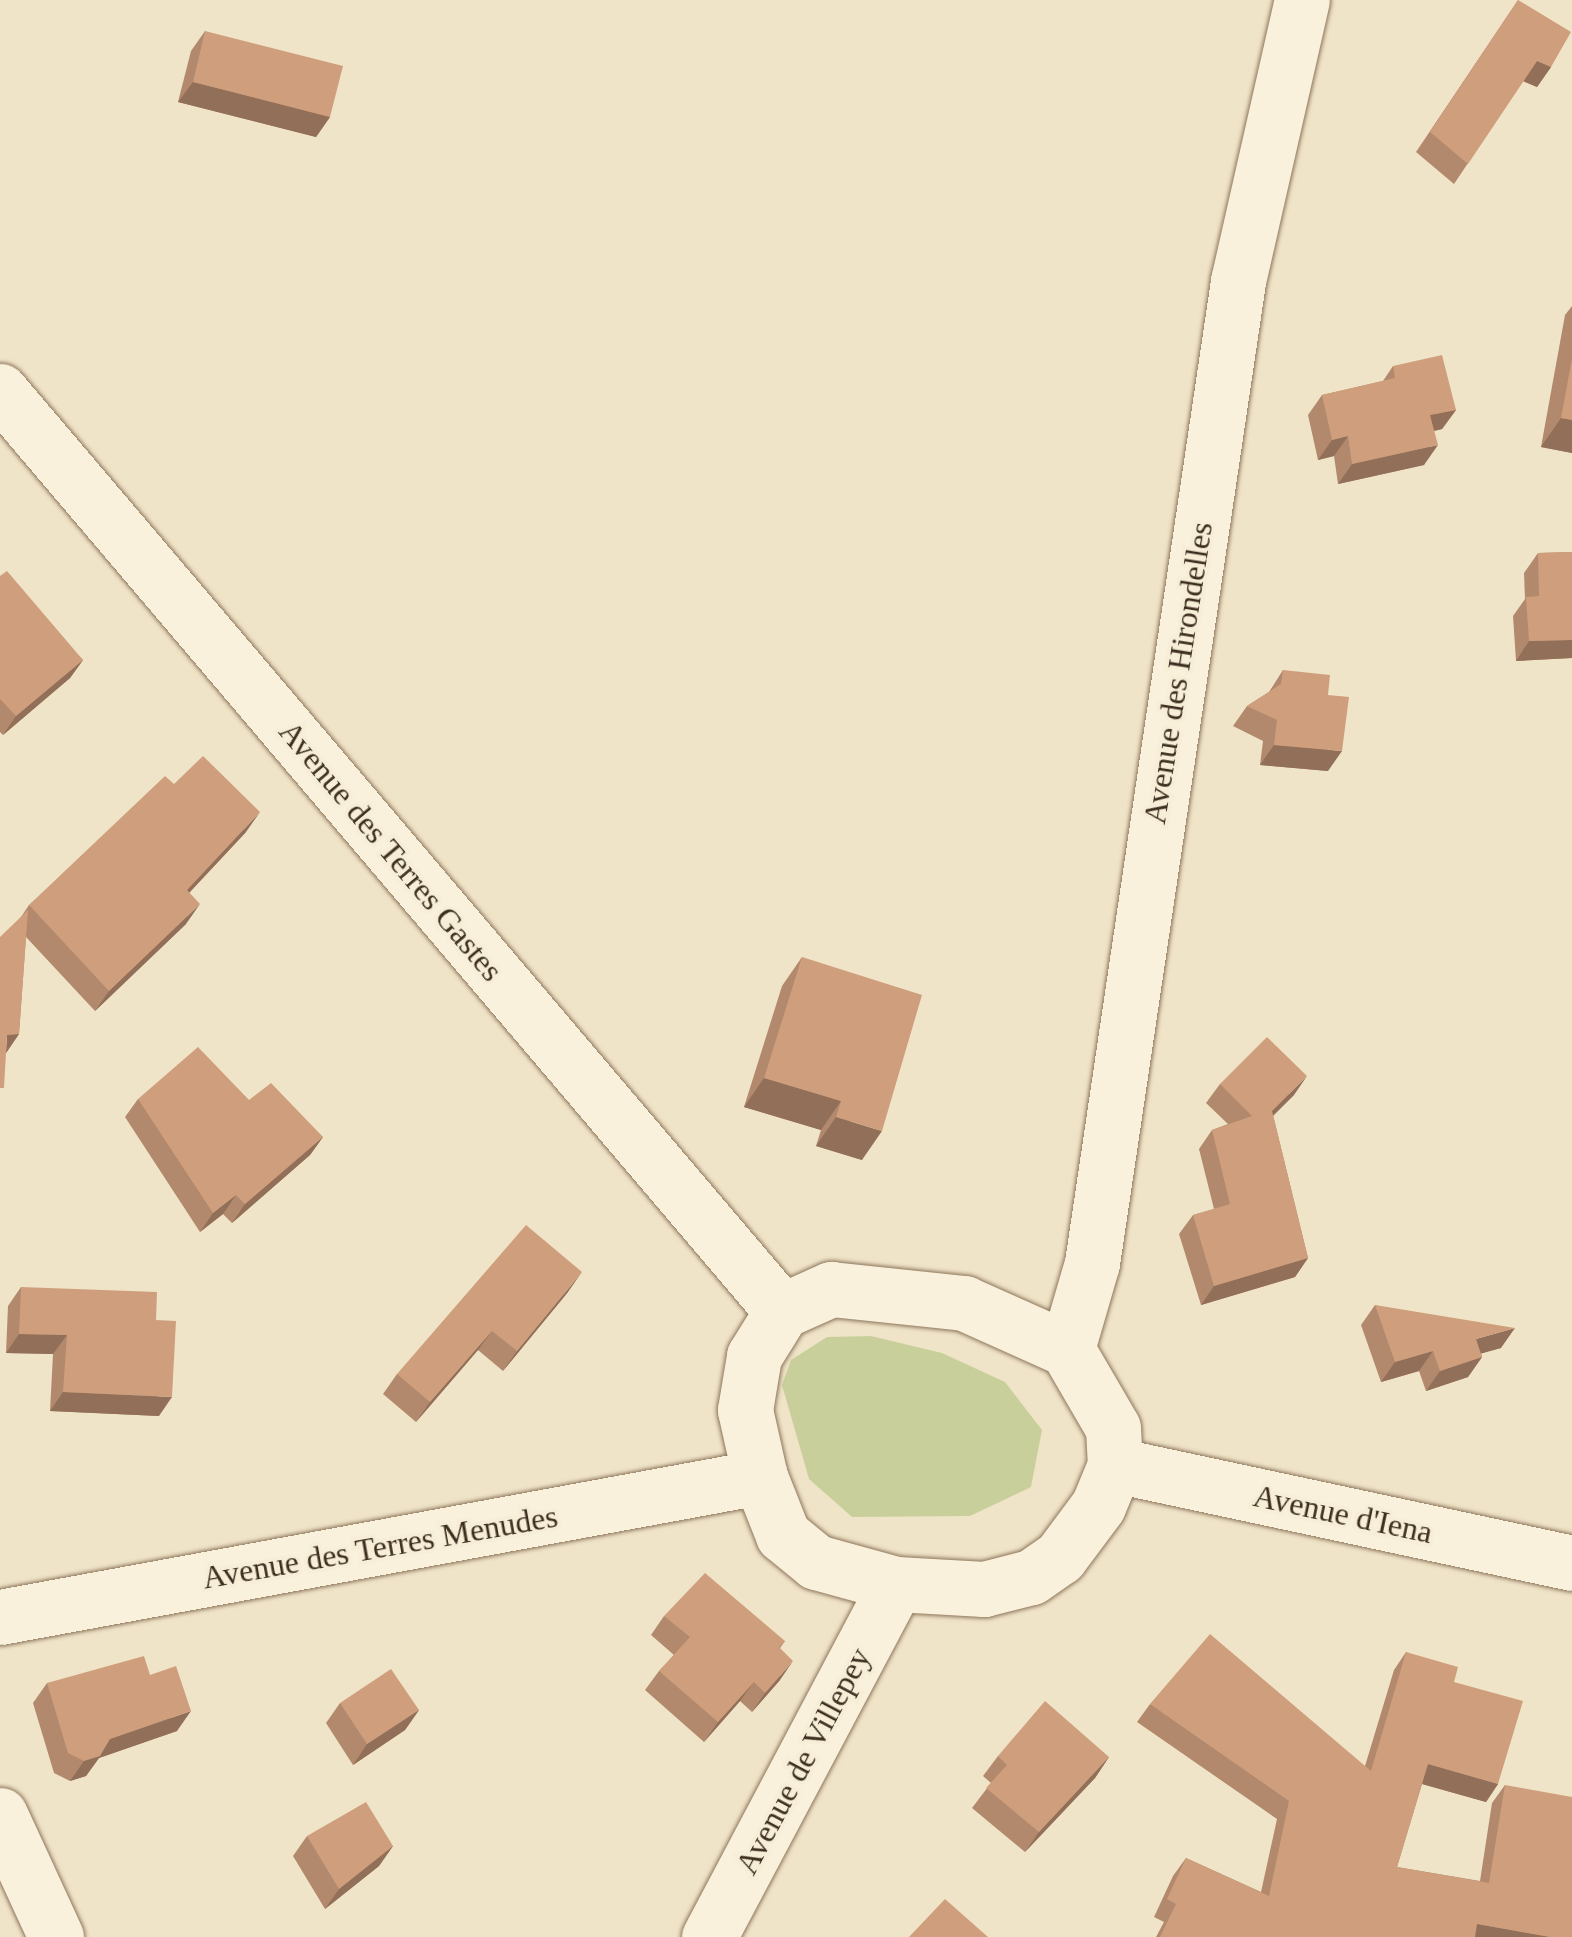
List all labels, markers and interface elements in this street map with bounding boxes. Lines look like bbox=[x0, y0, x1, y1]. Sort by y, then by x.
street label: Avenue des Hirondelles bbox=[1135, 519, 1221, 827]
street label: Avenue des Terres Gastes bbox=[271, 713, 511, 989]
street label: Avenue d'Iena bbox=[1250, 1476, 1436, 1552]
street label: Avenue des Terres Menudes bbox=[199, 1497, 561, 1597]
street label: Avenue de Villepey bbox=[727, 1641, 879, 1881]

